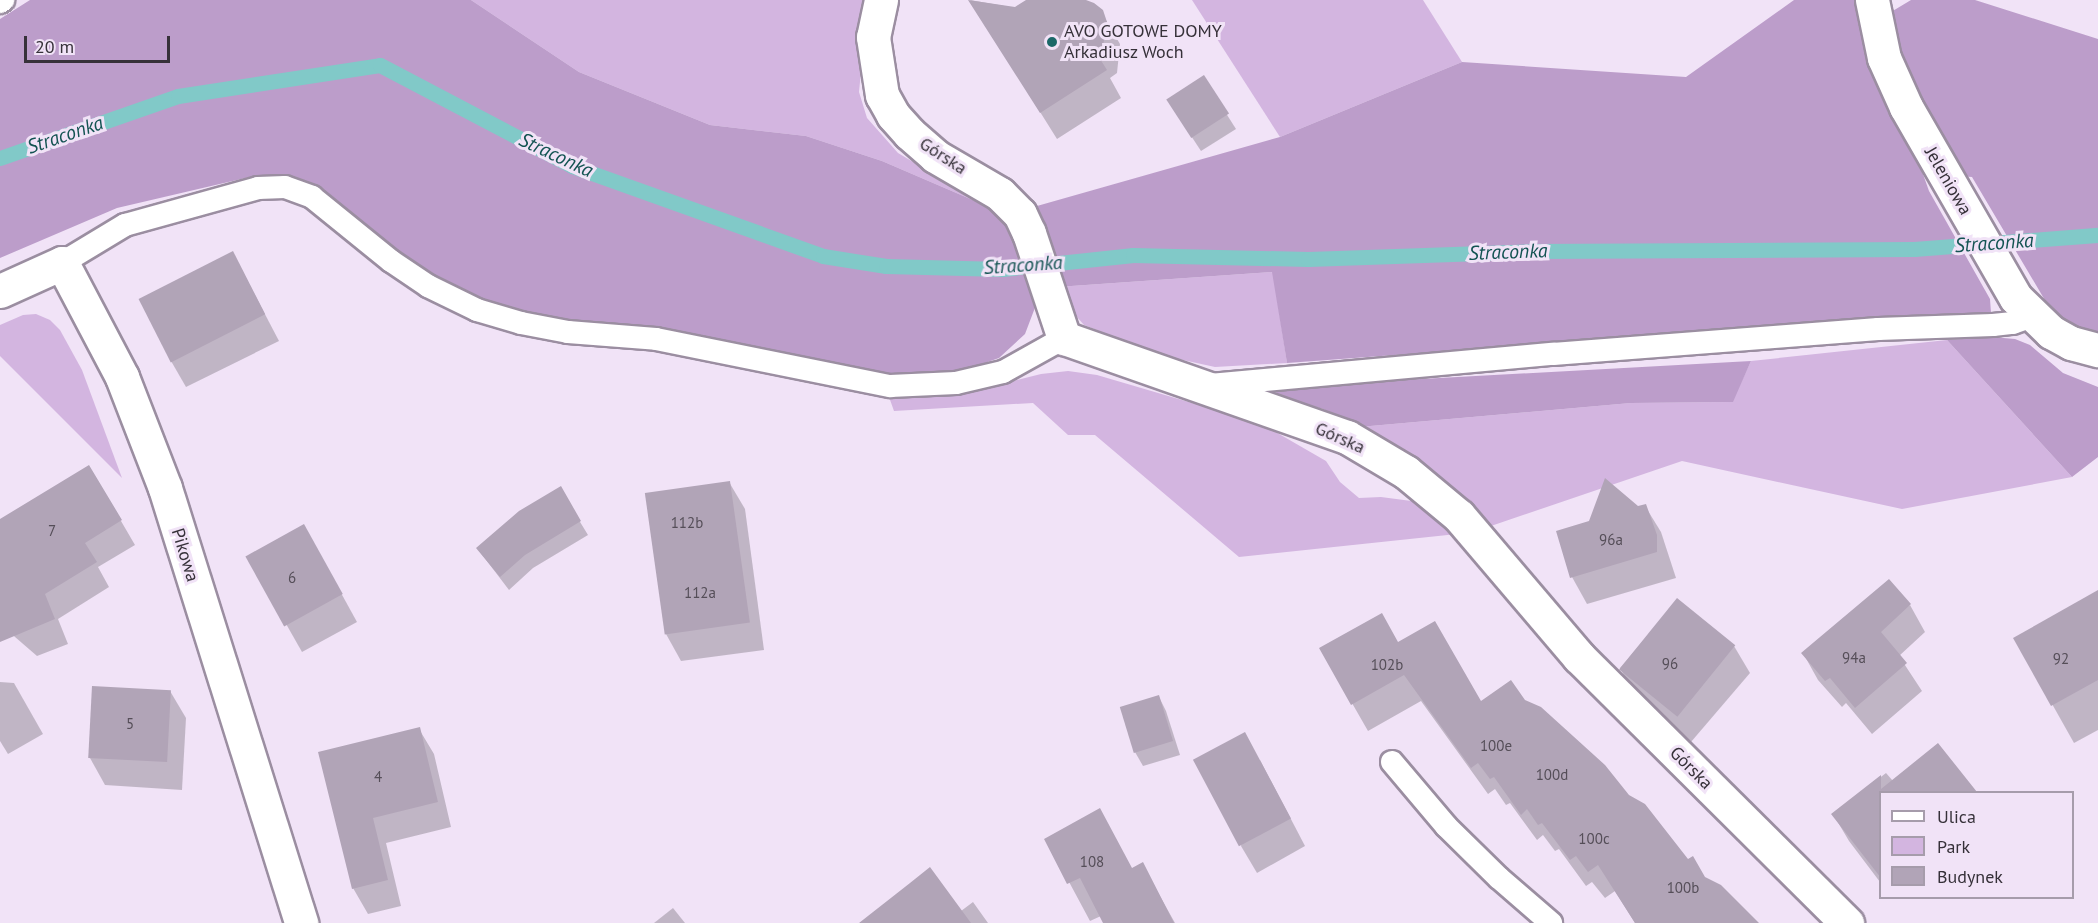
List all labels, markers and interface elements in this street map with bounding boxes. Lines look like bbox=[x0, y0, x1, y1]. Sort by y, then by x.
place label: AVO GOTOWE DOMY Arkadiusz Woch bbox=[1064, 21, 1222, 63]
scale bar bbox=[27, 24, 172, 62]
text: 20 m bbox=[35, 35, 74, 58]
marker: AVO GOTOWE DOMY Arkadiusz Woch bbox=[1045, 35, 1059, 49]
water label: Straconka bbox=[24, 111, 106, 159]
water label: Straconka bbox=[515, 127, 597, 183]
street label: Górska bbox=[915, 133, 971, 179]
street label: Jeleniowa bbox=[1920, 143, 1976, 219]
water label: Straconka bbox=[1954, 228, 2034, 258]
water label: Straconka bbox=[1468, 239, 1548, 265]
water label: Straconka bbox=[983, 250, 1063, 280]
street label: Górska bbox=[1312, 418, 1368, 458]
house number: 112b bbox=[671, 514, 703, 532]
house number: 7 bbox=[48, 522, 56, 540]
street label: Pikowa bbox=[167, 526, 203, 584]
house number: 96a bbox=[1599, 531, 1623, 549]
house number: 6 bbox=[288, 569, 296, 587]
house number: 112a bbox=[684, 584, 716, 602]
house number: 94a bbox=[1842, 649, 1866, 667]
house number: 92 bbox=[2053, 650, 2069, 668]
house number: 96 bbox=[1662, 655, 1678, 673]
house number: 102b bbox=[1371, 656, 1403, 674]
house number: 5 bbox=[126, 715, 134, 733]
house number: 100e bbox=[1480, 737, 1512, 755]
street label: Górska bbox=[1665, 742, 1717, 794]
house number: 100d bbox=[1536, 766, 1568, 784]
house number: 4 bbox=[374, 768, 382, 786]
legend bbox=[1879, 791, 2074, 899]
text: Ulica bbox=[1937, 805, 1976, 828]
house number: 100c bbox=[1578, 830, 1610, 848]
text: Park bbox=[1937, 835, 1970, 858]
house number: 108 bbox=[1080, 853, 1104, 871]
text: Budynek bbox=[1937, 865, 2003, 888]
house number: 100b bbox=[1667, 879, 1699, 897]

